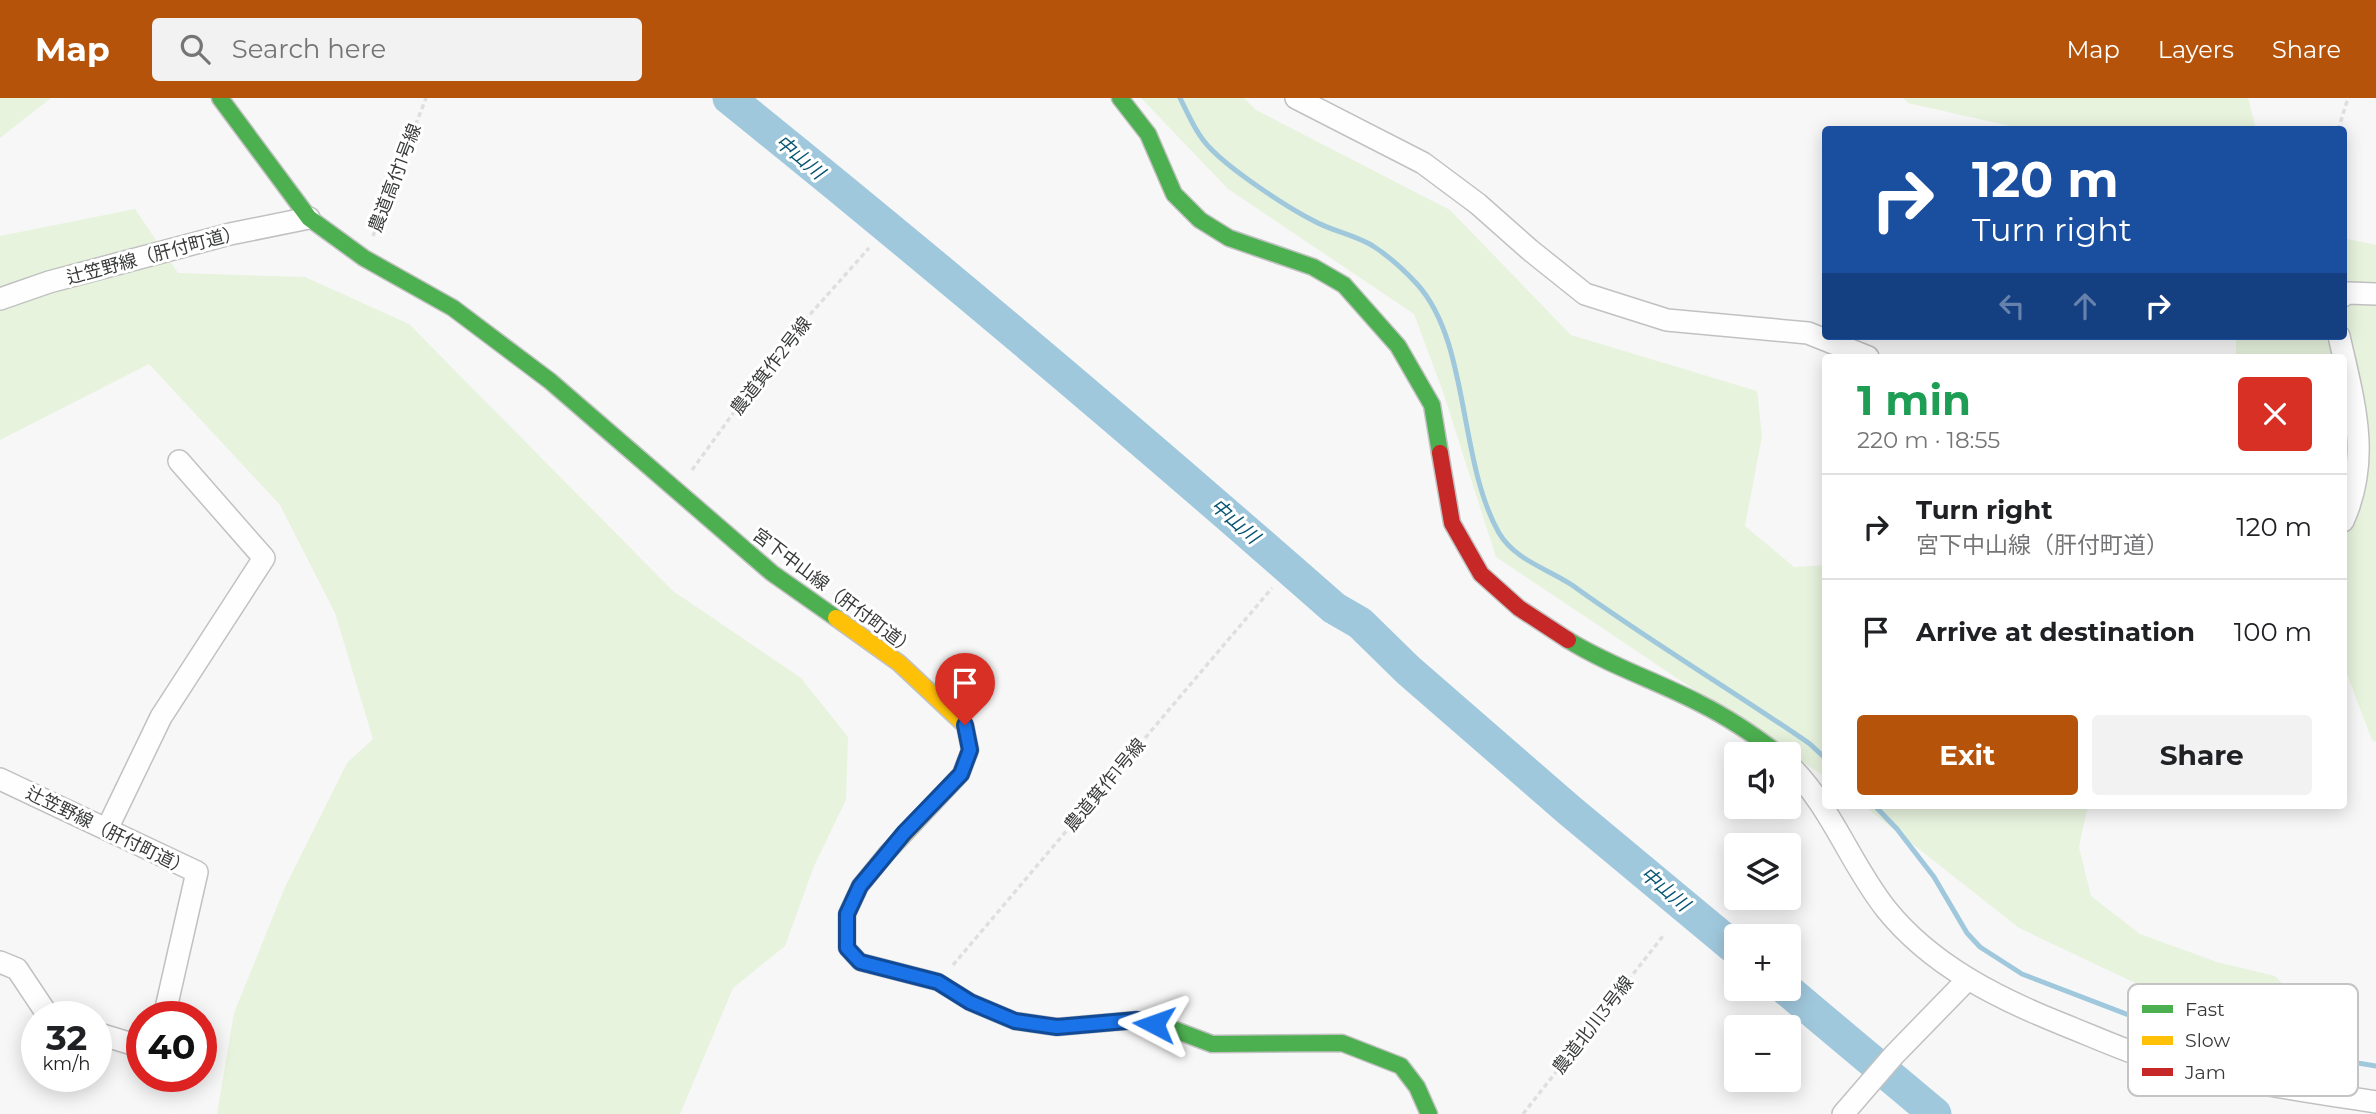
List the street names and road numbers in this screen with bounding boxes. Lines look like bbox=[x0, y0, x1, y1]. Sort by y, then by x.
street label: 農道高付1号線 bbox=[364, 121, 426, 235]
street label: 辻笠野線（肝付町道） bbox=[64, 221, 244, 289]
street label: 農道箕作2号線 bbox=[726, 313, 816, 419]
street label: 宮下中山線（肝付町道） bbox=[748, 524, 920, 660]
street label: 農道箕作1号線 bbox=[1060, 734, 1150, 836]
street label: 辻笠野線（肝付町道） bbox=[22, 782, 194, 880]
street label: 農道北川3号線 bbox=[1548, 972, 1638, 1078]

